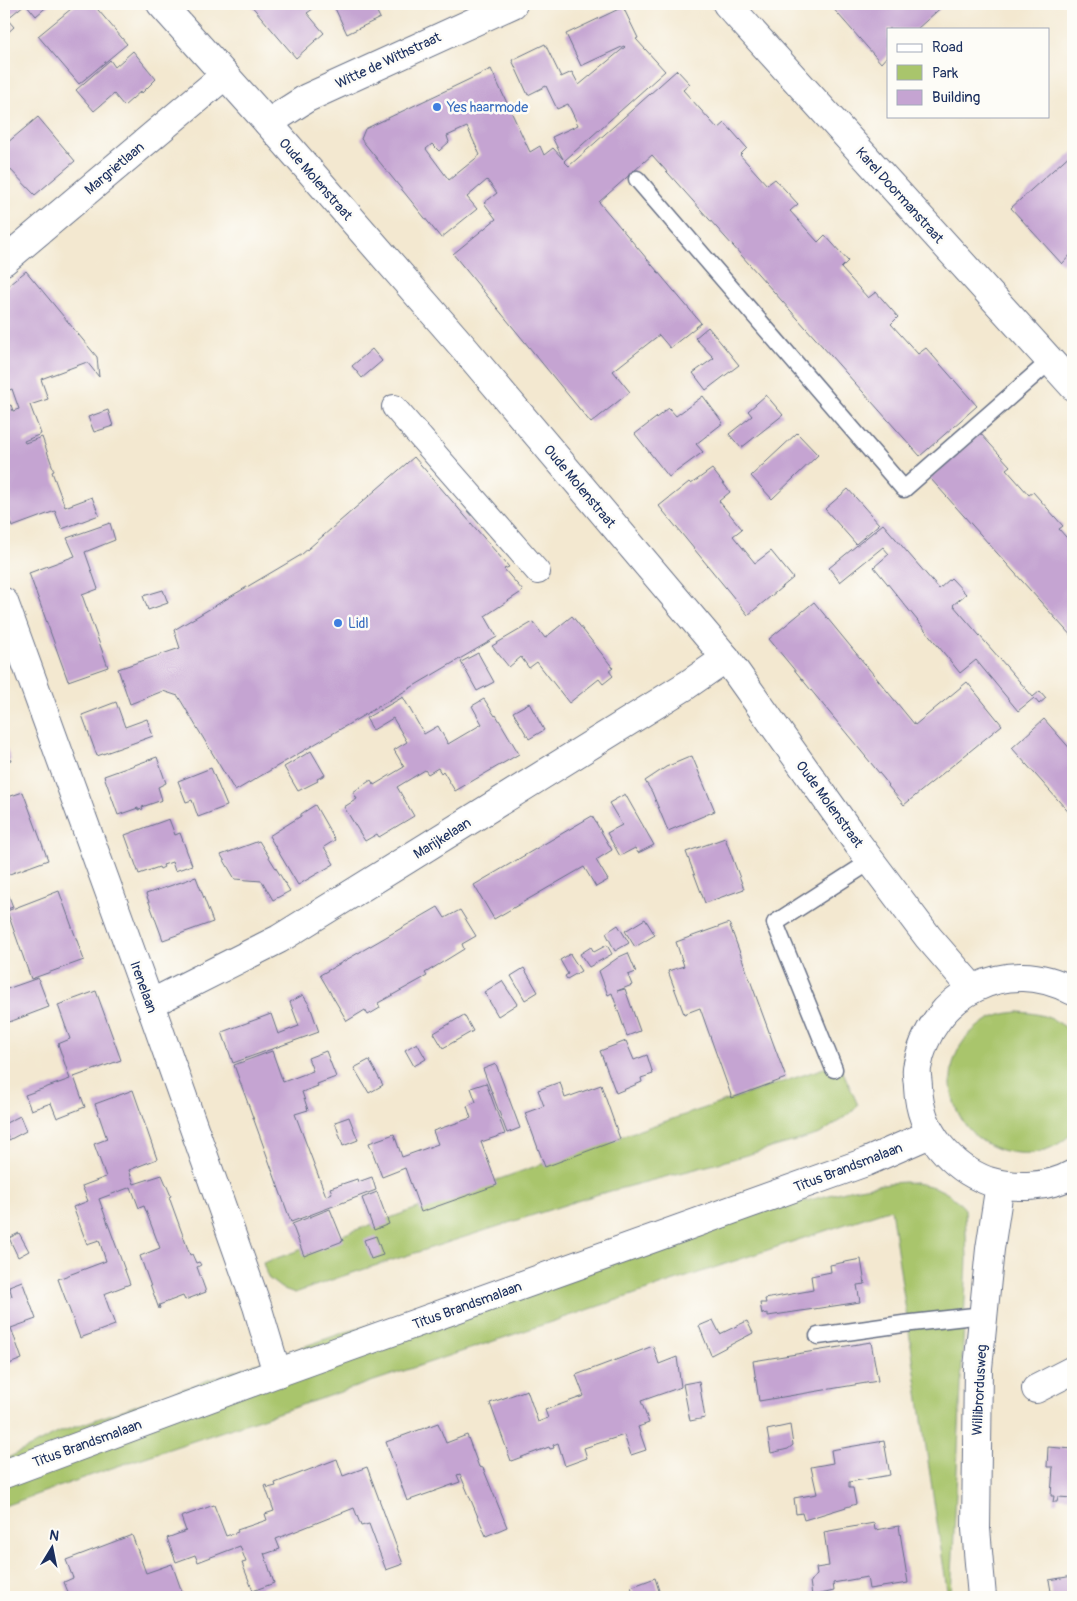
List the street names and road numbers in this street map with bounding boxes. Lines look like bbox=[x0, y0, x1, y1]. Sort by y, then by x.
street label: Witte de Withstraat bbox=[333, 28, 444, 92]
street label: Oude Molenstraat bbox=[275, 135, 356, 224]
street label: Margrietlaan bbox=[81, 139, 148, 198]
street label: Karel Doormanstraat bbox=[852, 144, 947, 247]
street label: Oude Molenstraat bbox=[540, 441, 620, 532]
street label: Oude Molenstraat bbox=[792, 758, 867, 851]
street label: Marijkelaan bbox=[410, 814, 474, 863]
street label: Irenelaan bbox=[126, 959, 161, 1016]
street label: Titus Brandsmalaan bbox=[791, 1139, 905, 1196]
street label: Titus Brandsmalaan bbox=[410, 1278, 524, 1333]
street label: Willibrordusweg bbox=[969, 1344, 990, 1436]
street label: Titus Brandsmalaan bbox=[30, 1416, 144, 1471]

